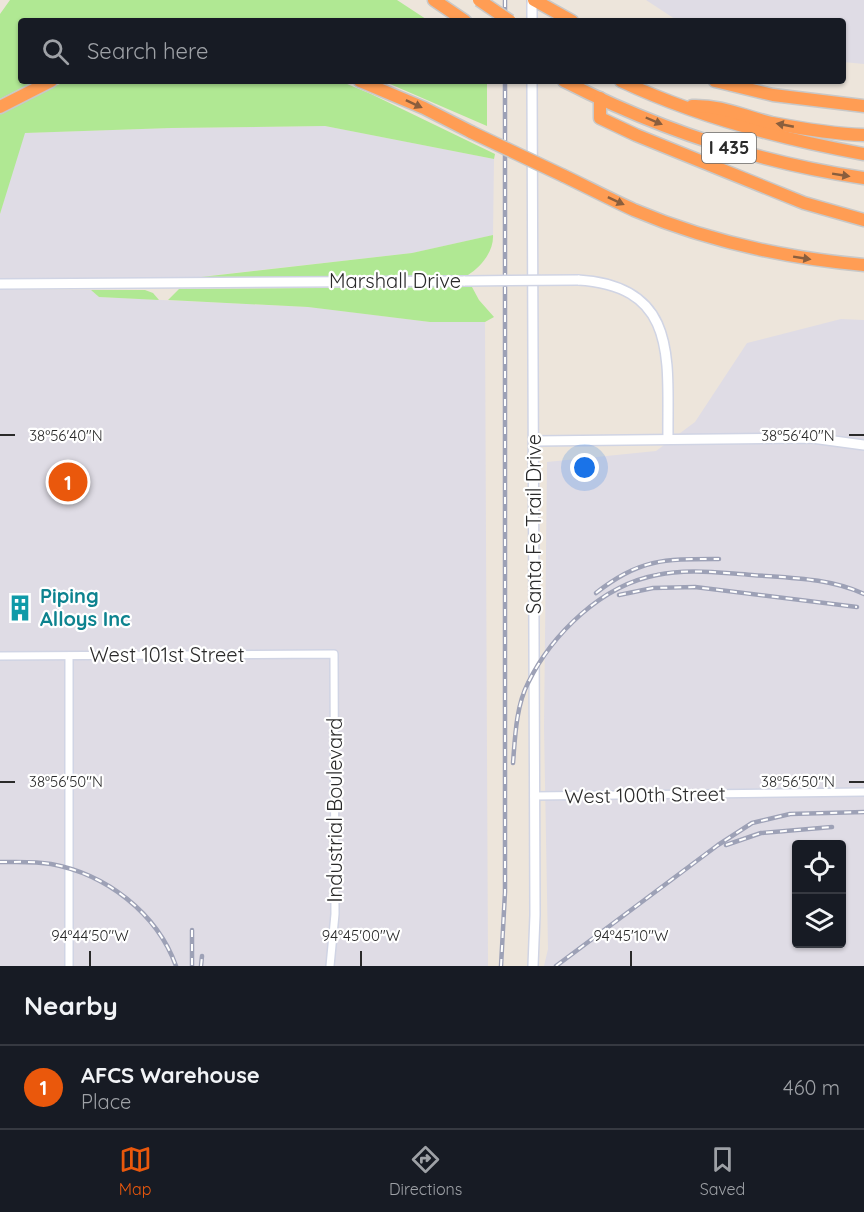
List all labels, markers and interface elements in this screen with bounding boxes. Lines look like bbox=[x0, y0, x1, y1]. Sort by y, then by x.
search box bbox=[18, 18, 846, 84]
icon: search bbox=[39, 35, 72, 68]
text: Search here bbox=[87, 37, 208, 65]
one-way arrow bbox=[406, 99, 423, 108]
one-way arrow bbox=[645, 116, 663, 126]
one-way arrow bbox=[776, 120, 795, 129]
road number: I 435 bbox=[702, 133, 756, 163]
one-way arrow bbox=[831, 170, 850, 179]
one-way arrow bbox=[608, 197, 625, 206]
one-way arrow bbox=[793, 254, 812, 263]
street label: Marshall Drive bbox=[329, 268, 461, 293]
text: 38°56'40"N bbox=[29, 426, 103, 445]
text: 38°56'40"N bbox=[761, 426, 835, 445]
street label: Santa Fe Trail Drive bbox=[521, 434, 546, 614]
your location bbox=[570, 453, 599, 482]
pin: 1 bbox=[48, 460, 88, 504]
place label: Piping Alloys Inc bbox=[40, 583, 130, 631]
building icon: Piping Alloys Inc bbox=[5, 593, 35, 623]
street label: West 101st Street bbox=[90, 642, 245, 667]
street label: Industrial Boulevard bbox=[322, 718, 347, 902]
text: 38°56'50"N bbox=[29, 772, 103, 791]
text: 38°56'50"N bbox=[761, 772, 835, 791]
street label: West 100th Street bbox=[564, 781, 726, 808]
map controls bbox=[792, 840, 846, 948]
button: locate bbox=[792, 840, 846, 894]
button: layers bbox=[792, 894, 846, 948]
text: 94°44'50"W bbox=[51, 926, 129, 945]
text: 94°45'00"W bbox=[322, 926, 401, 945]
text: 94°45'10"W bbox=[593, 926, 669, 945]
text: Nearby bbox=[24, 989, 118, 1022]
text: AFCS Warehouse bbox=[81, 1061, 260, 1089]
text: 1 bbox=[40, 1075, 47, 1100]
text: 460 m bbox=[783, 1075, 840, 1100]
text: Place bbox=[81, 1089, 131, 1114]
tab: Map bbox=[119, 1143, 152, 1199]
tab: Directions bbox=[389, 1143, 462, 1199]
tab: Saved bbox=[700, 1143, 745, 1199]

